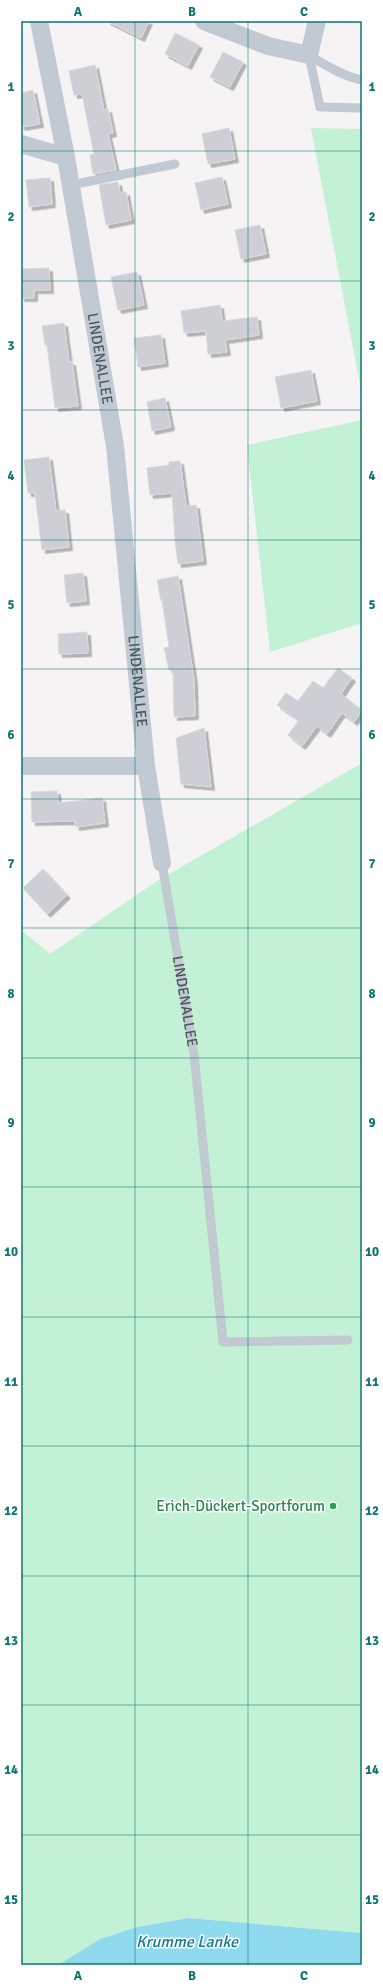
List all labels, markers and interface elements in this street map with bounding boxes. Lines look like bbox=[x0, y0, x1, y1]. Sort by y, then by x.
text: A bbox=[74, 4, 83, 20]
text: B bbox=[188, 4, 196, 20]
text: C bbox=[300, 4, 308, 20]
text: 1 bbox=[7, 79, 15, 95]
text: 1 bbox=[368, 79, 376, 95]
text: 2 bbox=[7, 209, 15, 225]
text: 2 bbox=[368, 209, 376, 225]
street label: LINDENALLEE bbox=[84, 311, 117, 405]
text: 3 bbox=[7, 338, 15, 354]
text: 3 bbox=[368, 338, 376, 354]
text: 4 bbox=[7, 468, 15, 484]
text: 4 bbox=[368, 468, 376, 484]
text: 5 bbox=[7, 597, 15, 613]
text: 5 bbox=[368, 597, 376, 613]
street label: LINDENALLEE bbox=[124, 634, 151, 728]
text: 6 bbox=[7, 727, 15, 743]
text: 6 bbox=[368, 727, 376, 743]
text: 7 bbox=[7, 856, 15, 872]
text: 7 bbox=[368, 856, 376, 872]
street label: LINDENALLEE bbox=[169, 954, 202, 1048]
text: 8 bbox=[7, 986, 15, 1002]
text: 8 bbox=[368, 986, 376, 1002]
text: 9 bbox=[7, 1115, 15, 1131]
text: 9 bbox=[368, 1115, 376, 1131]
text: 10 bbox=[4, 1244, 18, 1260]
text: 10 bbox=[365, 1244, 379, 1260]
text: 11 bbox=[4, 1374, 18, 1390]
text: 11 bbox=[365, 1374, 379, 1390]
place label: Erich-Dückert-Sportforum bbox=[156, 1497, 325, 1515]
marker: Erich-Dückert-Sportforum bbox=[328, 1501, 338, 1511]
text: 12 bbox=[4, 1503, 18, 1519]
text: 12 bbox=[365, 1503, 379, 1519]
text: 13 bbox=[4, 1633, 18, 1649]
text: 13 bbox=[365, 1633, 379, 1649]
text: 14 bbox=[4, 1762, 18, 1778]
text: 14 bbox=[365, 1762, 379, 1778]
text: 15 bbox=[4, 1892, 18, 1908]
text: 15 bbox=[365, 1892, 379, 1908]
water label: Krumme Lanke bbox=[136, 1932, 239, 1952]
text: A bbox=[74, 1968, 83, 1984]
text: B bbox=[188, 1968, 196, 1984]
text: C bbox=[300, 1968, 308, 1984]

